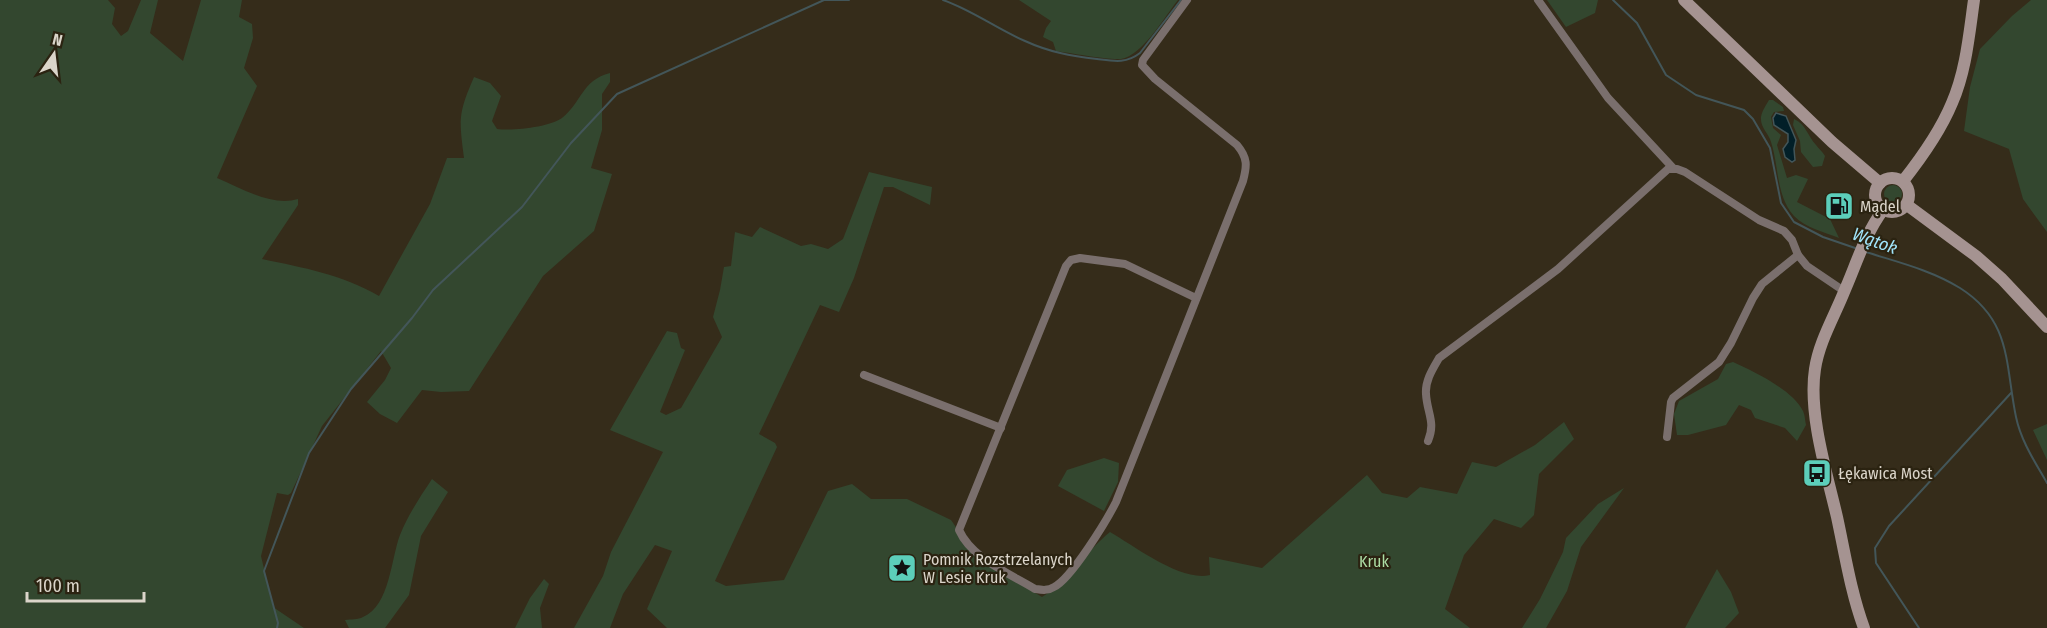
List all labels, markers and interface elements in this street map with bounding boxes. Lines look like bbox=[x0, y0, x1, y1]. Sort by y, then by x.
north arrow bbox=[24, 24, 84, 84]
text: N bbox=[51, 30, 64, 50]
fuel station icon: Mądel bbox=[1823, 190, 1855, 222]
place label: Mądel bbox=[1860, 197, 1900, 217]
water label: Wątok bbox=[1849, 223, 1901, 259]
bus stop icon: Łękawica Most bbox=[1801, 457, 1833, 489]
place label: Łękawica Most bbox=[1838, 464, 1933, 483]
place label: Pomnik Rozstrzelanych W Lesie Kruk bbox=[923, 550, 1073, 587]
place icon: Pomnik Rozstrzelanych W Lesie Kruk bbox=[886, 552, 918, 584]
park label: Kruk bbox=[1359, 552, 1389, 571]
scale bar bbox=[27, 565, 144, 603]
text: 100 m bbox=[36, 575, 80, 597]

